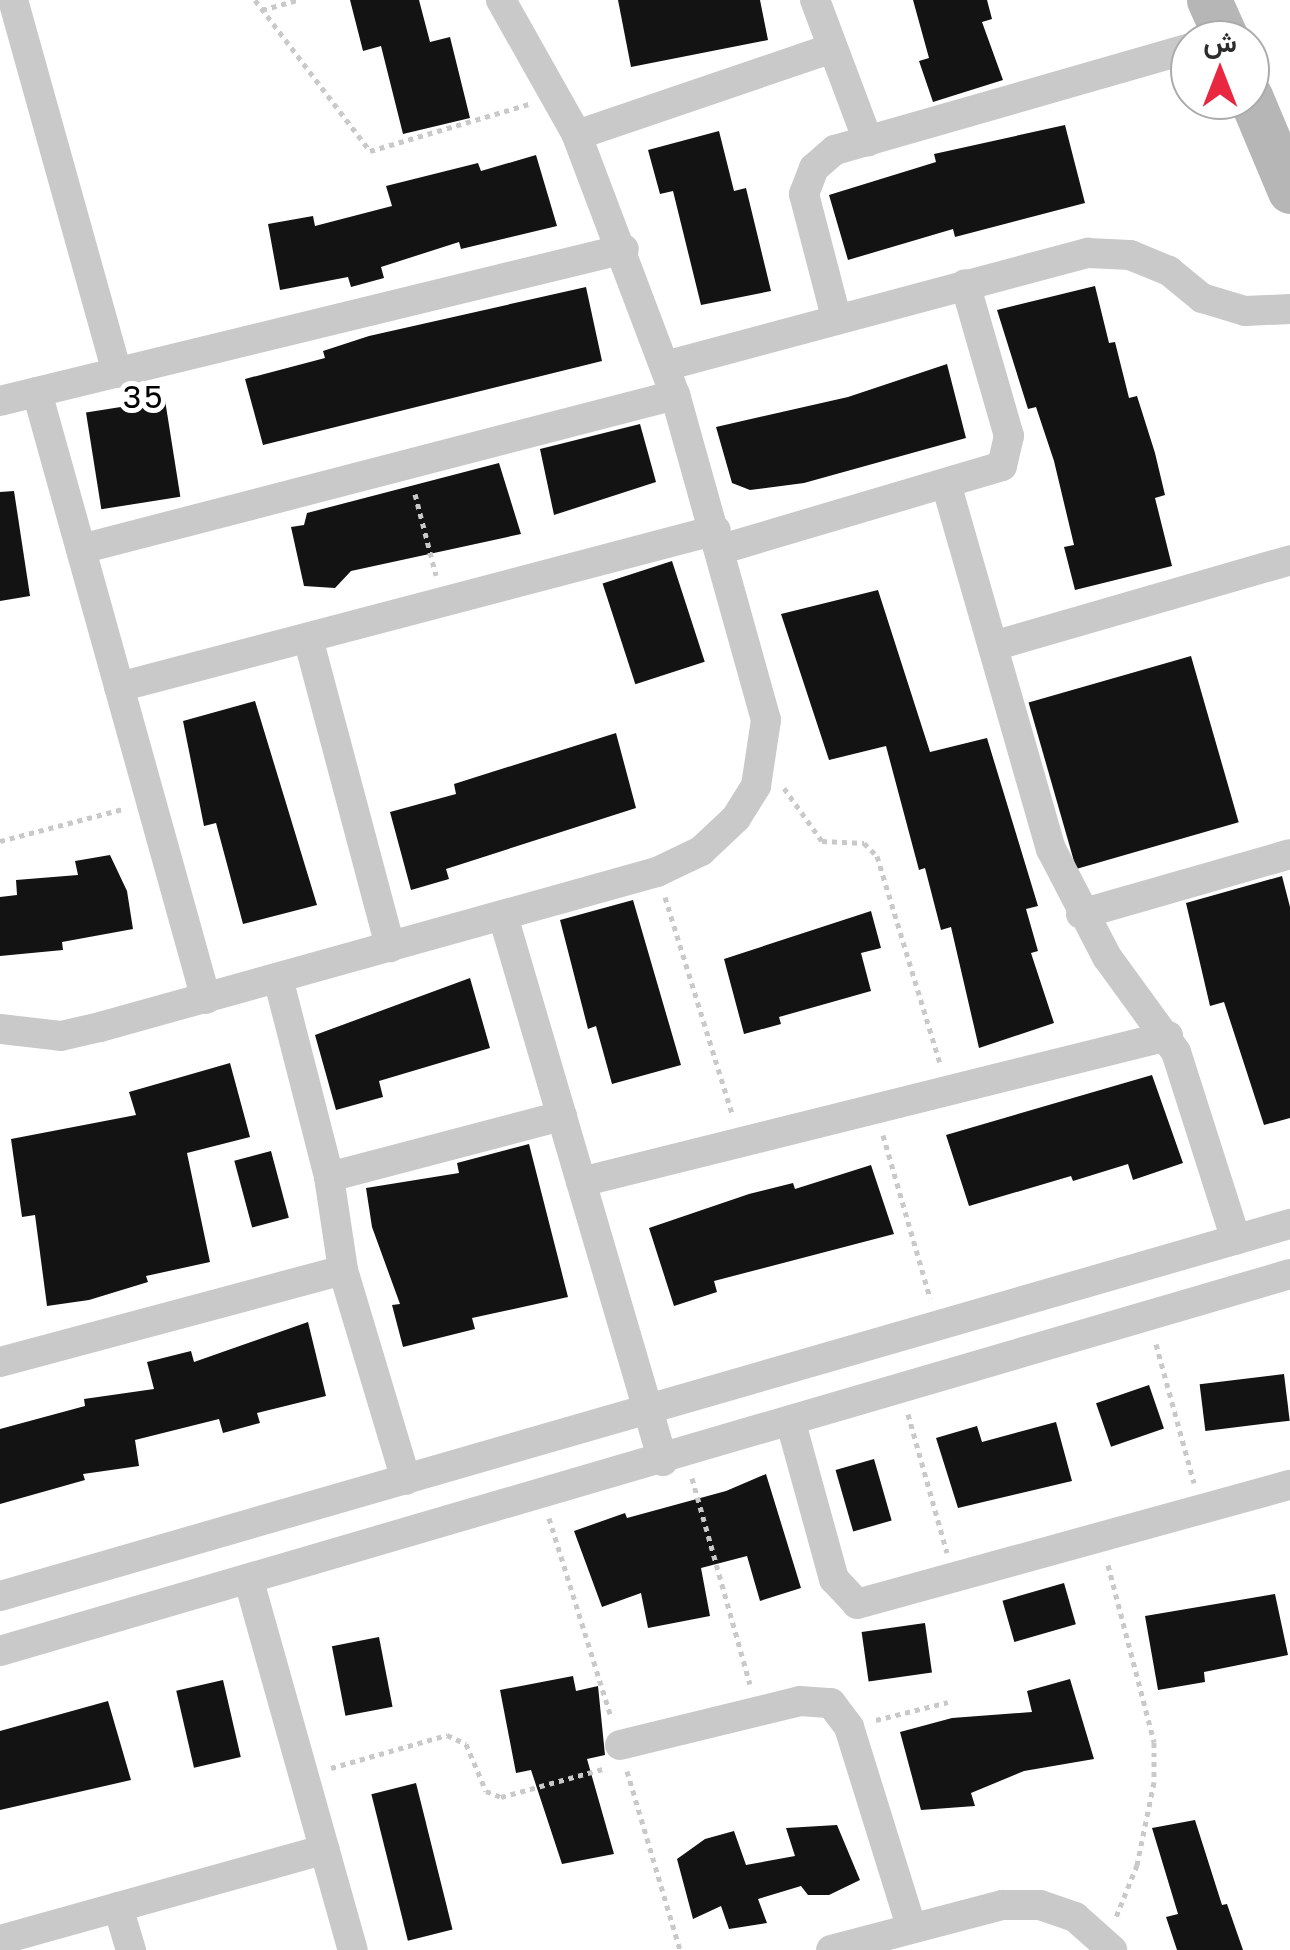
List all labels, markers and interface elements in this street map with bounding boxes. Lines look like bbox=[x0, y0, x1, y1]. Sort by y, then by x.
north arrow bbox=[1170, 20, 1270, 120]
text: ش bbox=[1203, 25, 1237, 58]
district label: 35 bbox=[123, 377, 165, 415]

